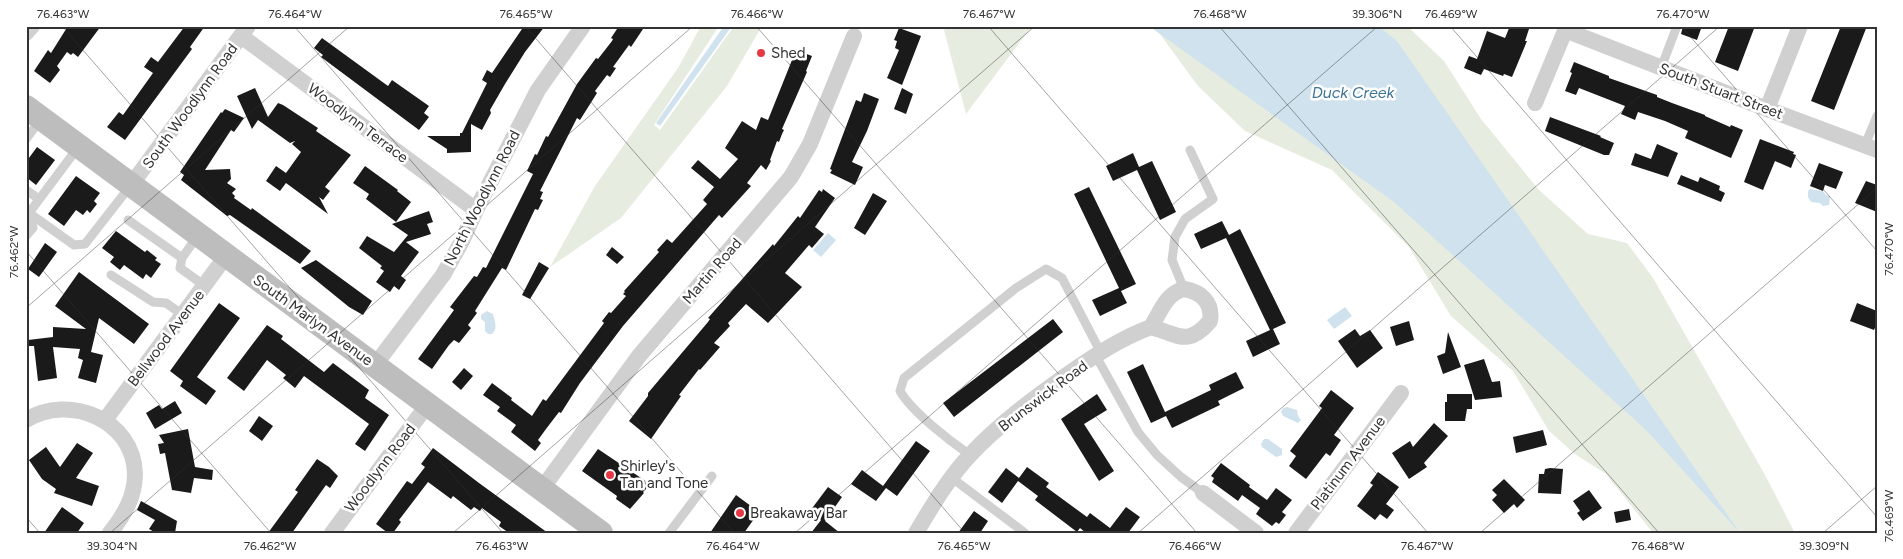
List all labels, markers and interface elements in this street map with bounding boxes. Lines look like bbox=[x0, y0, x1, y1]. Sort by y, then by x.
text: 76.463°W bbox=[37, 7, 90, 21]
text: 76.464°W bbox=[268, 7, 322, 21]
text: 76.465°W bbox=[500, 7, 553, 21]
text: 76.466°W bbox=[731, 7, 784, 21]
text: 76.467°W bbox=[963, 7, 1016, 21]
text: 76.468°W bbox=[1193, 7, 1247, 21]
text: 39.306°N bbox=[1352, 7, 1402, 21]
text: 76.469°W bbox=[1425, 7, 1478, 21]
text: 76.470°W bbox=[1656, 7, 1710, 21]
street label: South Woodlynn Road bbox=[139, 40, 241, 172]
place label: Shed bbox=[771, 44, 806, 62]
marker: Shed bbox=[755, 47, 767, 59]
street label: South Stuart Street bbox=[1656, 59, 1786, 123]
street label: Woodlynn Terrace bbox=[304, 79, 412, 167]
water label: Duck Creek bbox=[1312, 83, 1396, 102]
street label: North Woodlynn Road bbox=[440, 127, 524, 269]
text: 76.470°W bbox=[1882, 222, 1896, 276]
text: 76.462°W bbox=[7, 225, 21, 278]
street label: Martin Road bbox=[679, 234, 745, 308]
street label: South Marlyn Avenue bbox=[250, 271, 376, 369]
street label: Bellwood Avenue bbox=[124, 286, 208, 390]
street label: Brunswick Road bbox=[995, 357, 1091, 435]
street label: Platinum Avenue bbox=[1307, 413, 1389, 513]
street label: Woodlynn Road bbox=[341, 420, 419, 516]
place label: Shirley's Tan and Tone bbox=[620, 457, 708, 492]
marker: Shirley's Tan and Tone bbox=[604, 469, 616, 481]
text: 76.469°W bbox=[1882, 489, 1896, 542]
place label: Breakaway Bar bbox=[750, 504, 847, 522]
marker: Breakaway Bar bbox=[734, 507, 746, 519]
text: 39.304°N bbox=[86, 539, 138, 553]
text: 76.462°W bbox=[244, 539, 297, 553]
text: 76.463°W bbox=[476, 539, 529, 553]
text: 76.464°W bbox=[706, 539, 760, 553]
text: 76.465°W bbox=[938, 539, 991, 553]
text: 76.466°W bbox=[1169, 539, 1222, 553]
text: 76.467°W bbox=[1401, 539, 1454, 553]
text: 76.468°W bbox=[1631, 539, 1685, 553]
text: 39.309°N bbox=[1799, 539, 1849, 553]

